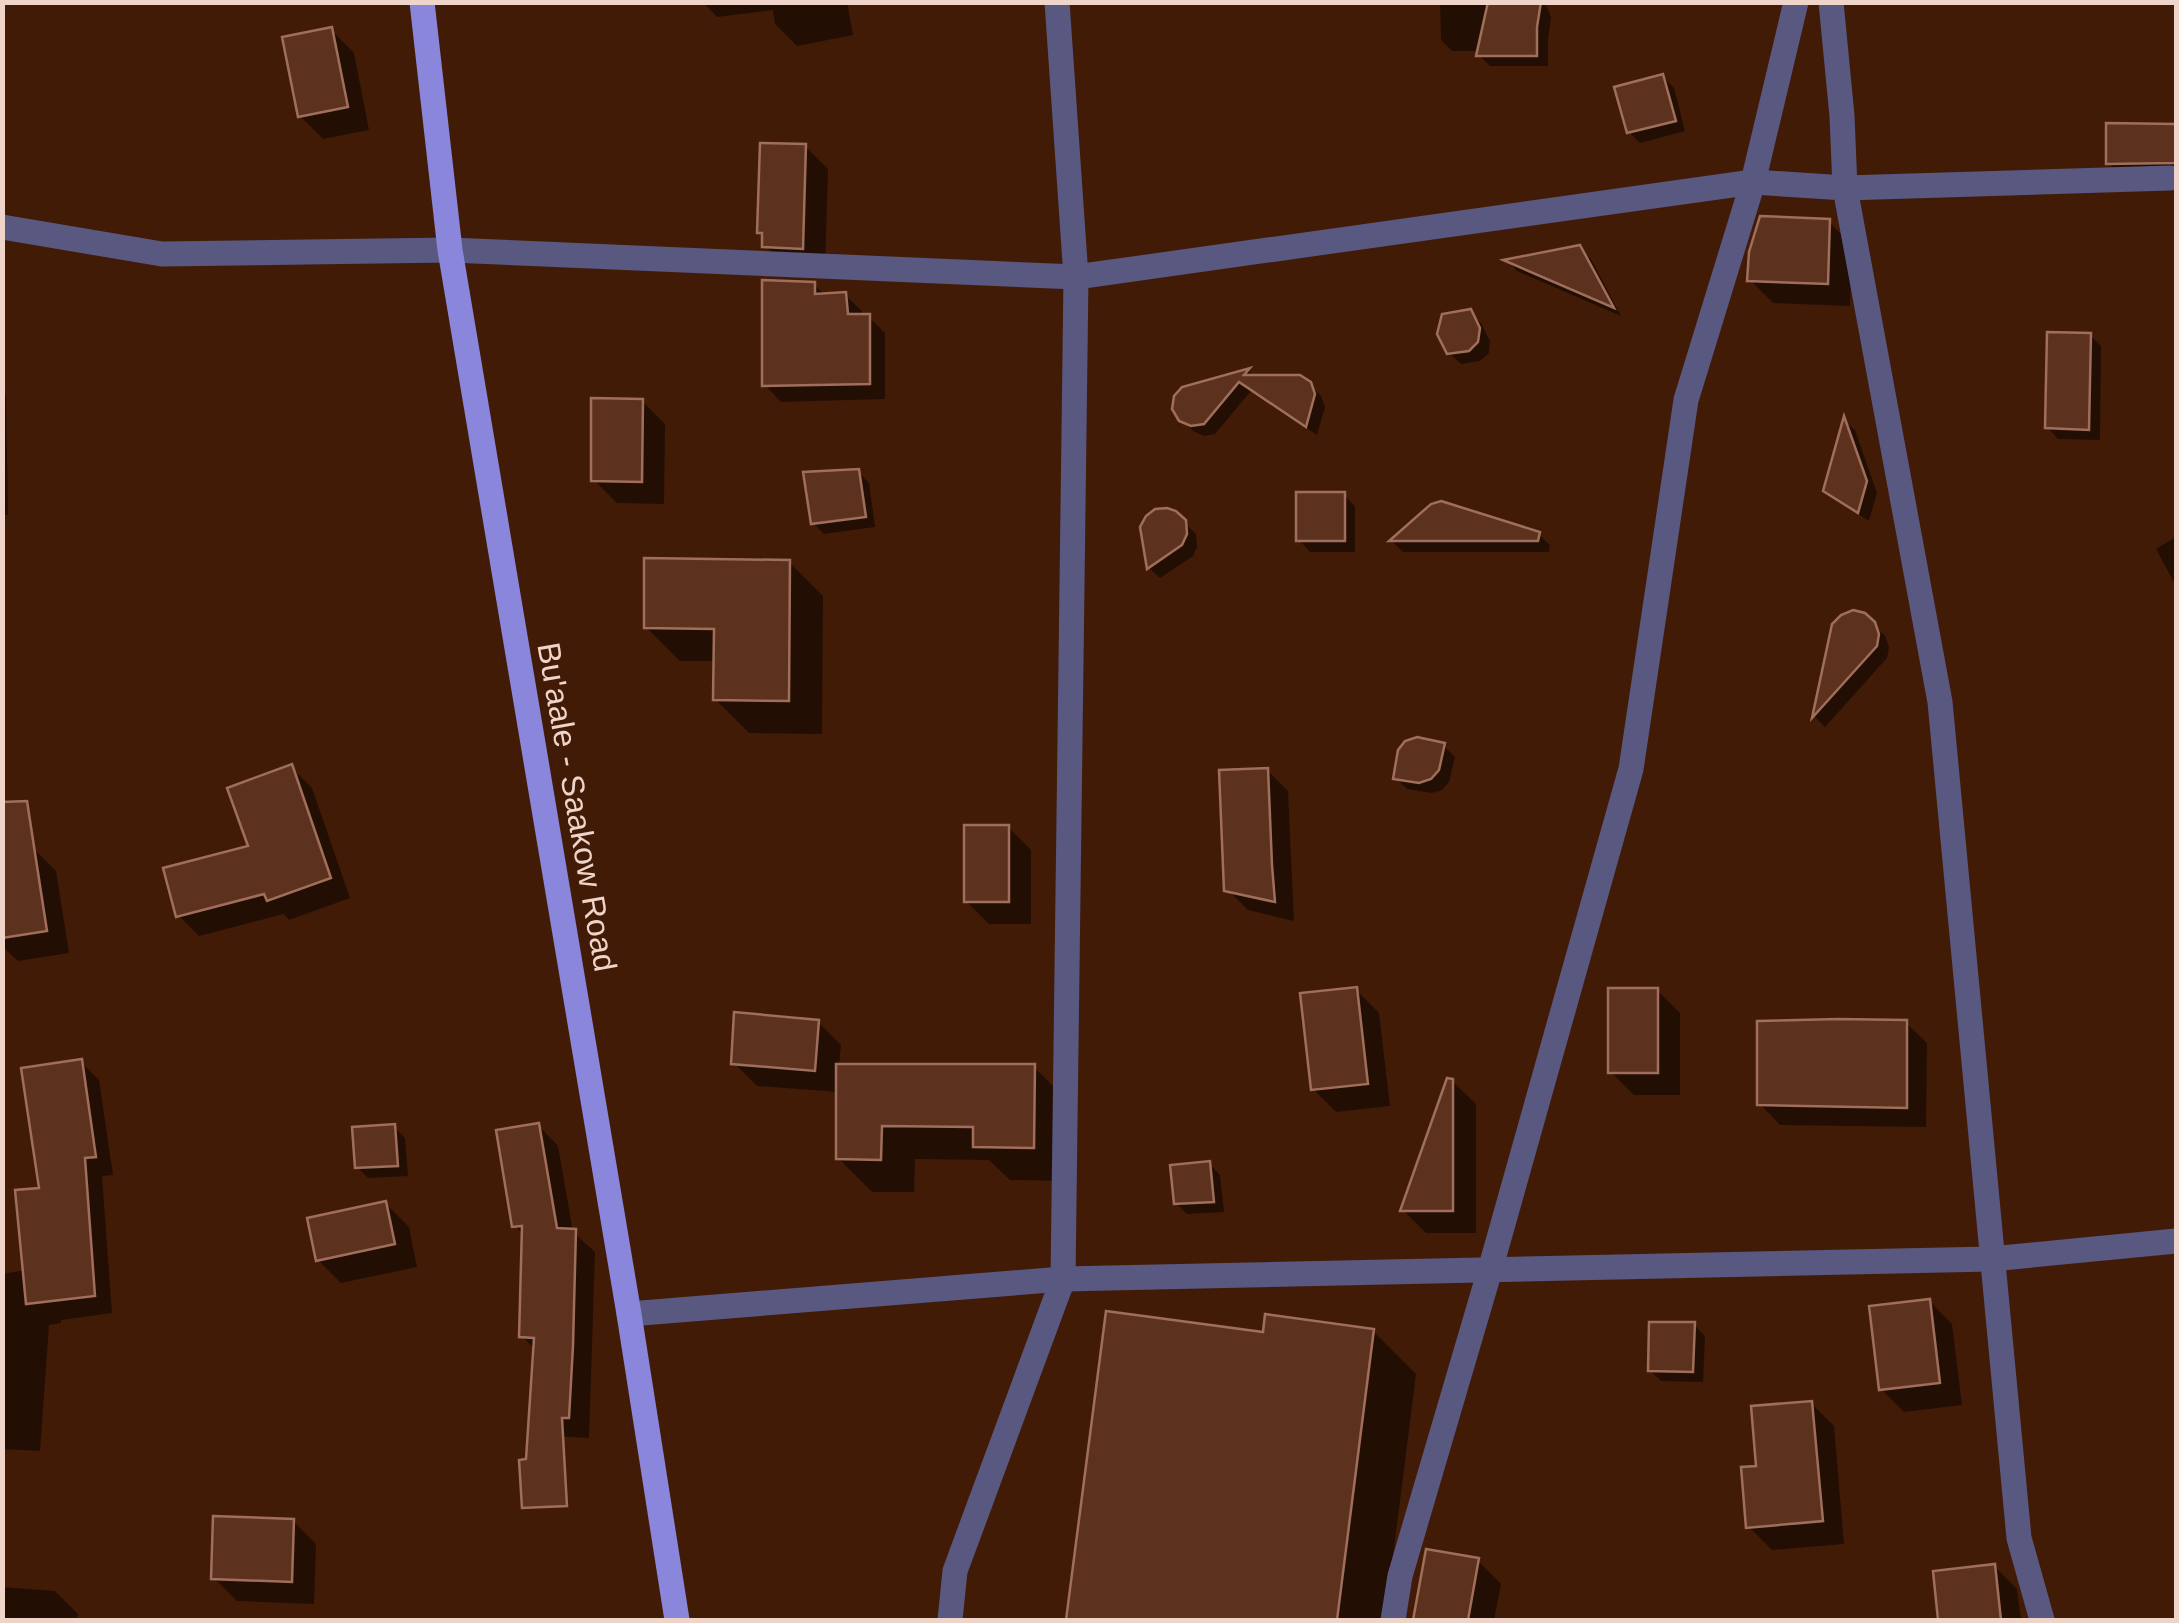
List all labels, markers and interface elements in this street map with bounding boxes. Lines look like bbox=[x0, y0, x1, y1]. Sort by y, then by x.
street label: Bu'aale - Saakow Road bbox=[530, 640, 624, 974]

